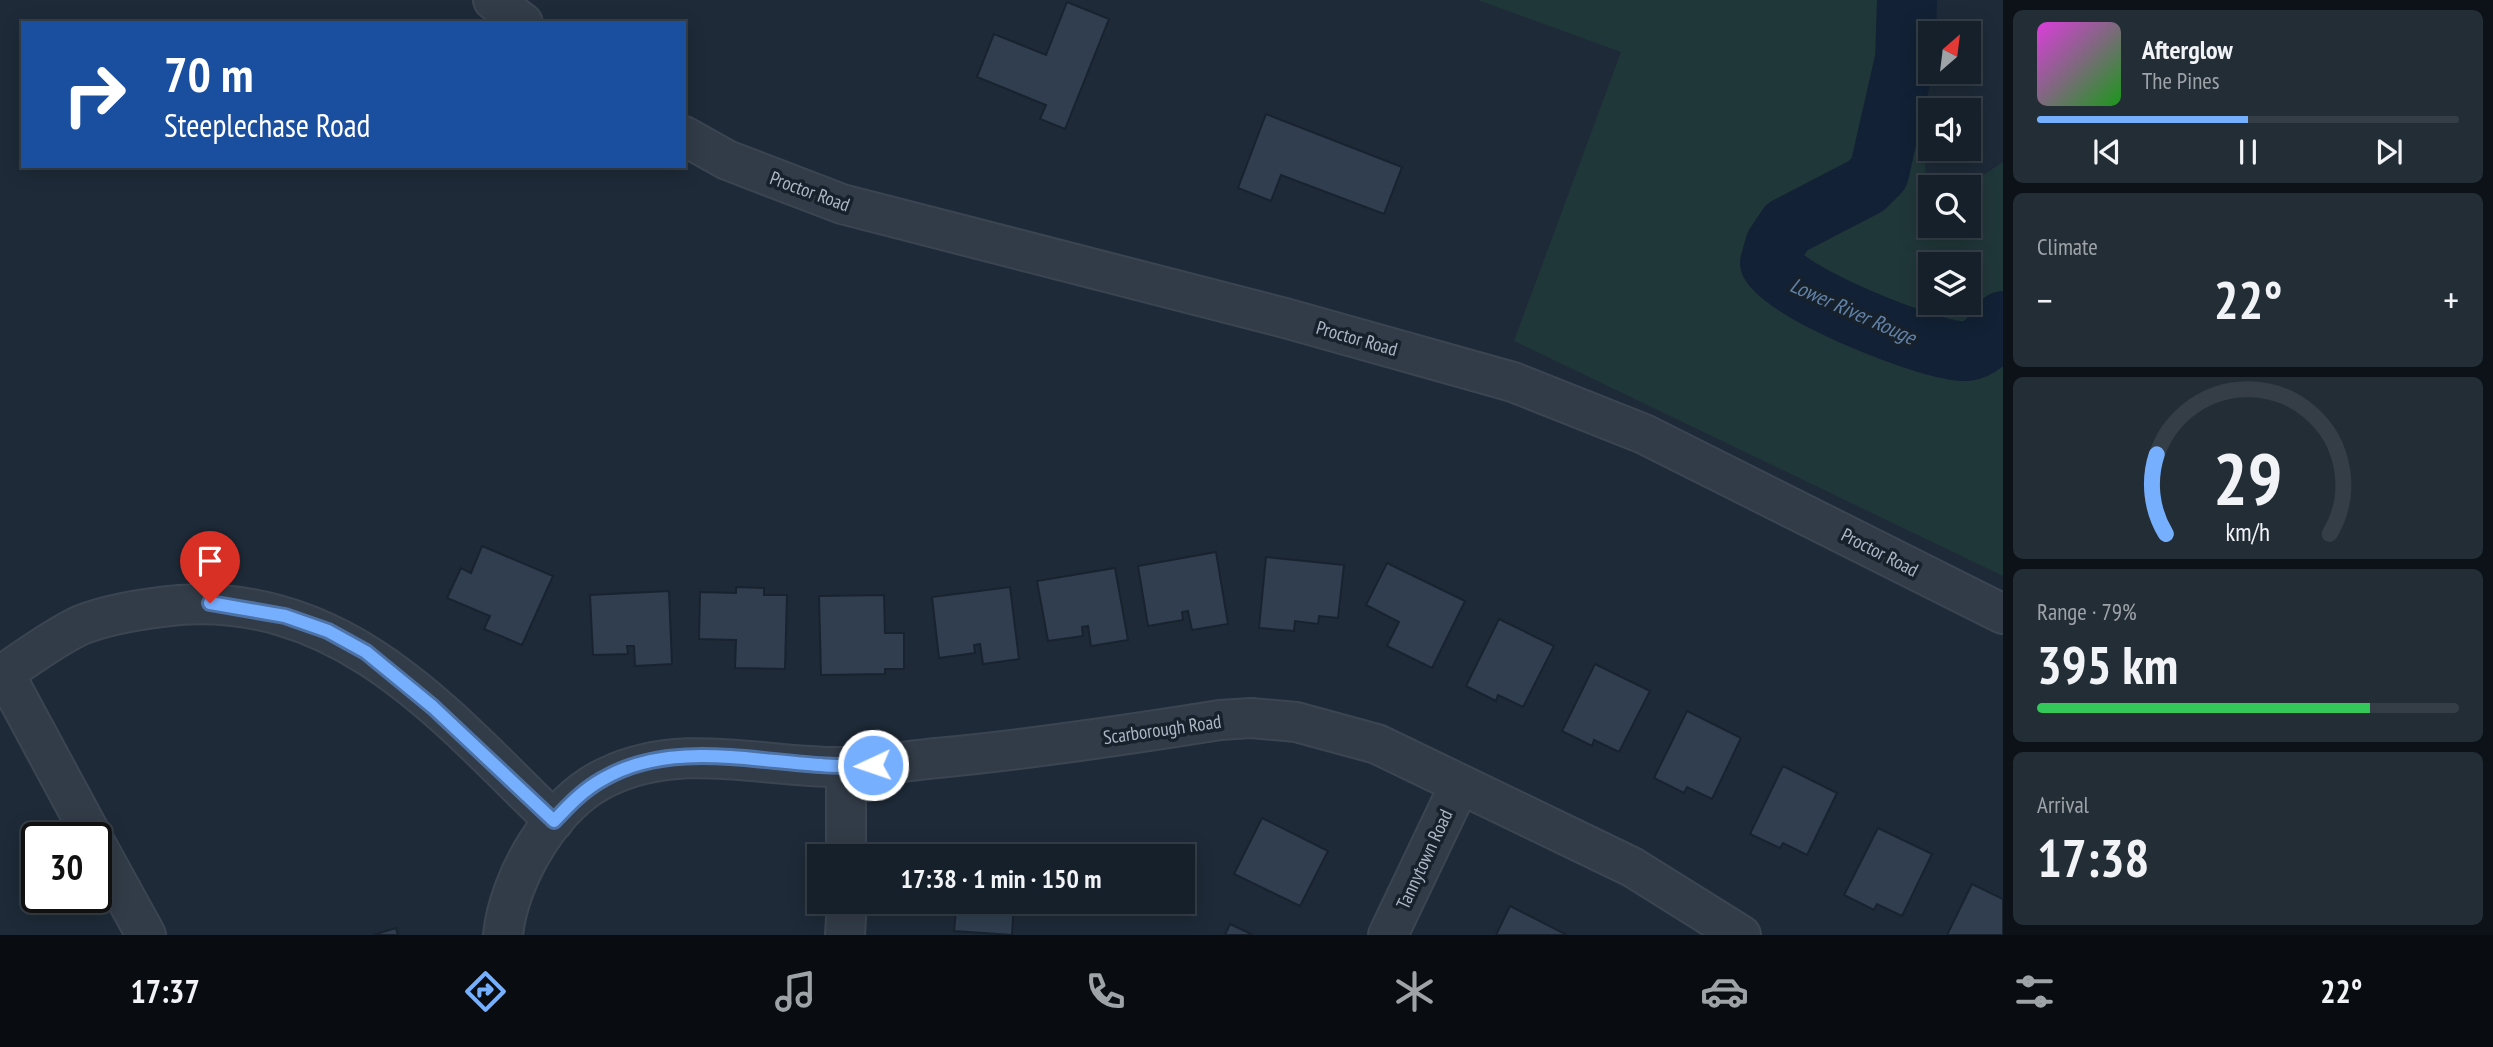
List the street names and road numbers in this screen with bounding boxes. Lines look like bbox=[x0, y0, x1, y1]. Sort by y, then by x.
street label: Proctor Road bbox=[767, 166, 853, 216]
street label: Proctor Road bbox=[1314, 315, 1400, 361]
street label: Proctor Road bbox=[1837, 522, 1923, 582]
street label: Scarborough Road bbox=[1101, 709, 1223, 749]
street label: Tannytown Road bbox=[1390, 805, 1458, 913]

